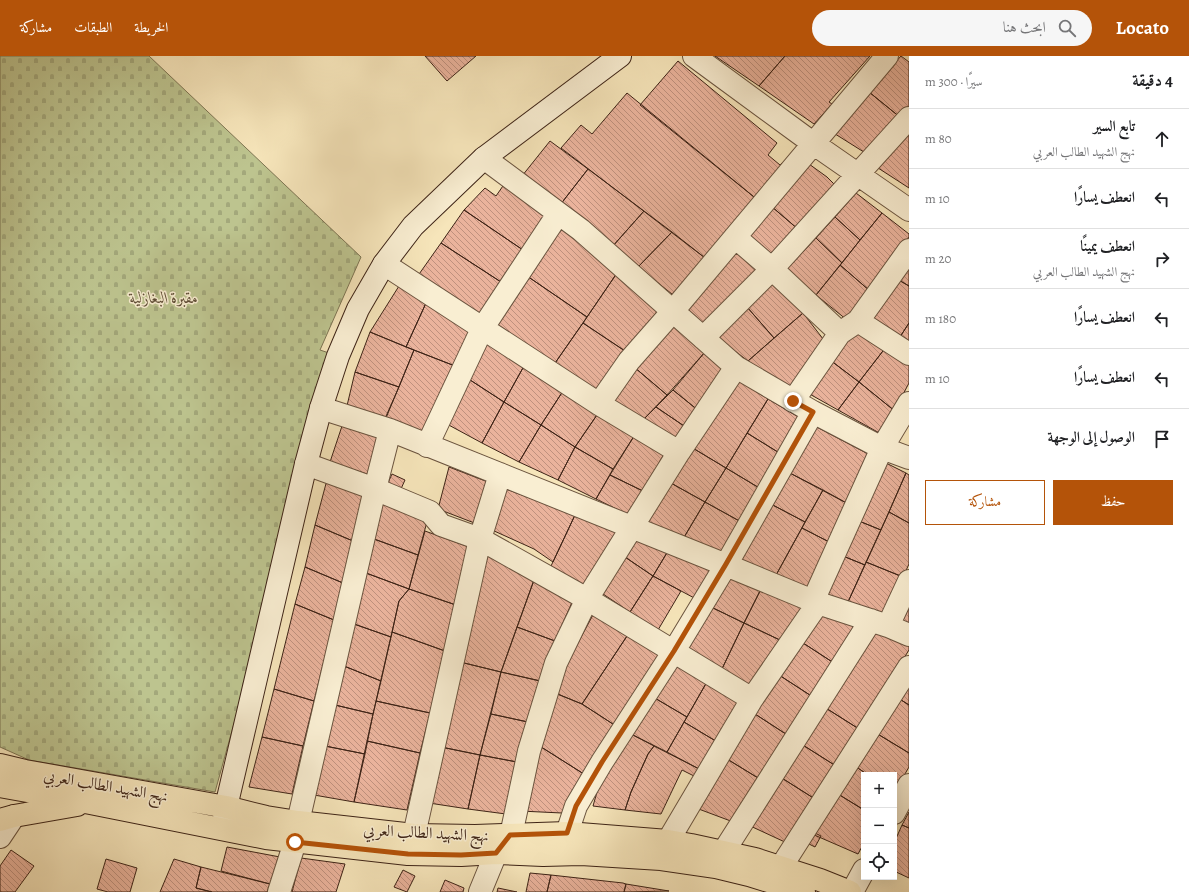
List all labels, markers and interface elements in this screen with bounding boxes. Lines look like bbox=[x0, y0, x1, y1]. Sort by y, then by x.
search box bbox=[812, 10, 1092, 46]
text: Locato bbox=[1116, 15, 1169, 41]
text: ابحث هنا bbox=[1003, 17, 1046, 37]
icon: search bbox=[1056, 17, 1078, 39]
text: مشاركة bbox=[20, 18, 52, 37]
text: الطبقات bbox=[74, 18, 112, 37]
text: الخريطة bbox=[134, 18, 168, 37]
text: 4 دقيقة bbox=[1132, 69, 1173, 92]
text: سيرًا · 300 m bbox=[925, 73, 983, 90]
text: تابع السير bbox=[1093, 116, 1135, 136]
icon: ahead bbox=[1151, 128, 1173, 150]
text: 80 m bbox=[925, 130, 952, 147]
text: نهج الشهيد الطالب العربي bbox=[1033, 143, 1135, 160]
text: انعطف يسارًا bbox=[1074, 187, 1135, 207]
icon: left bbox=[1151, 188, 1173, 210]
text: 10 m bbox=[925, 190, 950, 207]
text: انعطف يمينًا bbox=[1080, 236, 1135, 256]
icon: right bbox=[1151, 248, 1173, 270]
text: 20 m bbox=[925, 250, 952, 267]
text: نهج الشهيد الطالب العربي bbox=[1033, 263, 1135, 280]
park label: مقبرة البغازلية bbox=[128, 287, 198, 309]
text: انعطف يسارًا bbox=[1074, 307, 1135, 327]
icon: left bbox=[1151, 308, 1173, 330]
text: 180 m bbox=[925, 310, 956, 327]
text: انعطف يسارًا bbox=[1074, 367, 1135, 387]
icon: left bbox=[1151, 368, 1173, 390]
text: 10 m bbox=[925, 370, 950, 387]
route end bbox=[784, 392, 802, 410]
text: الوصول إلى الوجهة bbox=[1048, 427, 1135, 447]
icon: arrive bbox=[1151, 428, 1173, 450]
button: مشاركة bbox=[925, 480, 1045, 525]
button: حفظ bbox=[1053, 480, 1173, 525]
street label: نهج الشهيد الطالب العربي bbox=[41, 764, 170, 811]
map controls bbox=[861, 772, 897, 880]
button: + bbox=[861, 772, 897, 808]
button: − bbox=[861, 808, 897, 844]
street label: نهج الشهيد الطالب العربي bbox=[362, 819, 489, 850]
route start bbox=[286, 833, 304, 851]
button: locate bbox=[861, 844, 897, 880]

